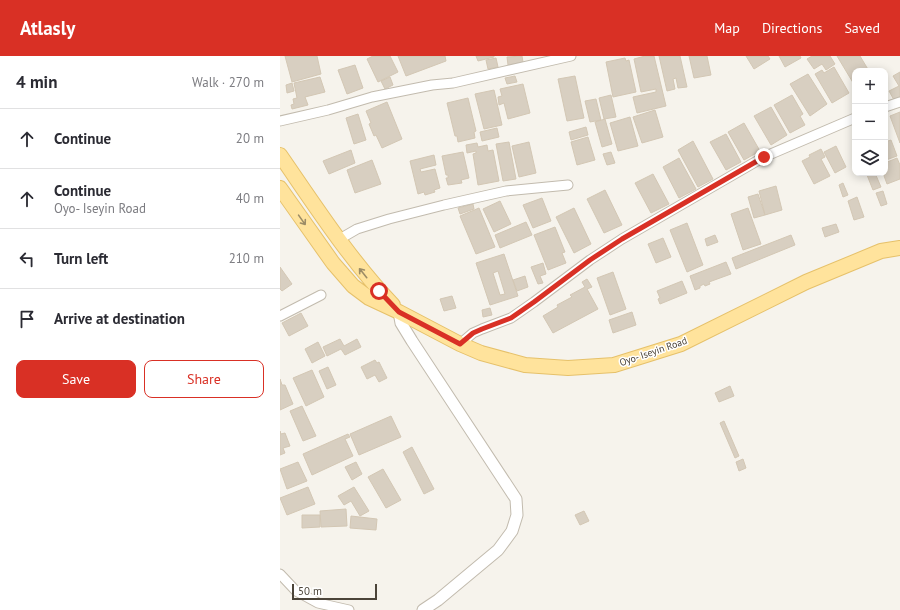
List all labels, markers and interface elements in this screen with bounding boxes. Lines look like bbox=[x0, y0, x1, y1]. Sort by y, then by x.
text: Atlasly bbox=[20, 16, 75, 40]
text: Map bbox=[714, 19, 740, 37]
text: Directions bbox=[762, 19, 822, 37]
text: Saved bbox=[844, 19, 880, 37]
map controls bbox=[852, 68, 888, 176]
button: + bbox=[852, 68, 888, 104]
text: 4 min bbox=[16, 71, 57, 93]
text: Walk · 270 m bbox=[192, 74, 264, 91]
button: − bbox=[852, 104, 888, 140]
icon: ahead bbox=[16, 128, 38, 150]
text: Continue bbox=[54, 129, 111, 148]
text: 20 m bbox=[236, 130, 264, 147]
button: layers bbox=[852, 140, 888, 176]
route end bbox=[755, 148, 773, 166]
text: Continue bbox=[54, 181, 111, 200]
icon: ahead bbox=[16, 188, 38, 210]
text: 40 m bbox=[236, 190, 264, 207]
text: Oyo- Iseyin Road bbox=[54, 200, 146, 217]
one-way arrow bbox=[298, 214, 306, 225]
icon: left bbox=[16, 248, 38, 270]
text: Turn left bbox=[54, 249, 108, 268]
text: 210 m bbox=[229, 250, 264, 267]
one-way arrow bbox=[359, 267, 368, 278]
route start bbox=[370, 282, 388, 300]
icon: arrive bbox=[16, 308, 38, 330]
text: Arrive at destination bbox=[54, 309, 185, 328]
street label: Oyo- Iseyin Road bbox=[618, 334, 689, 369]
button: Save bbox=[16, 360, 136, 398]
button: Share bbox=[144, 360, 264, 398]
scale bar bbox=[292, 582, 377, 601]
text: 50 m bbox=[298, 584, 322, 598]

